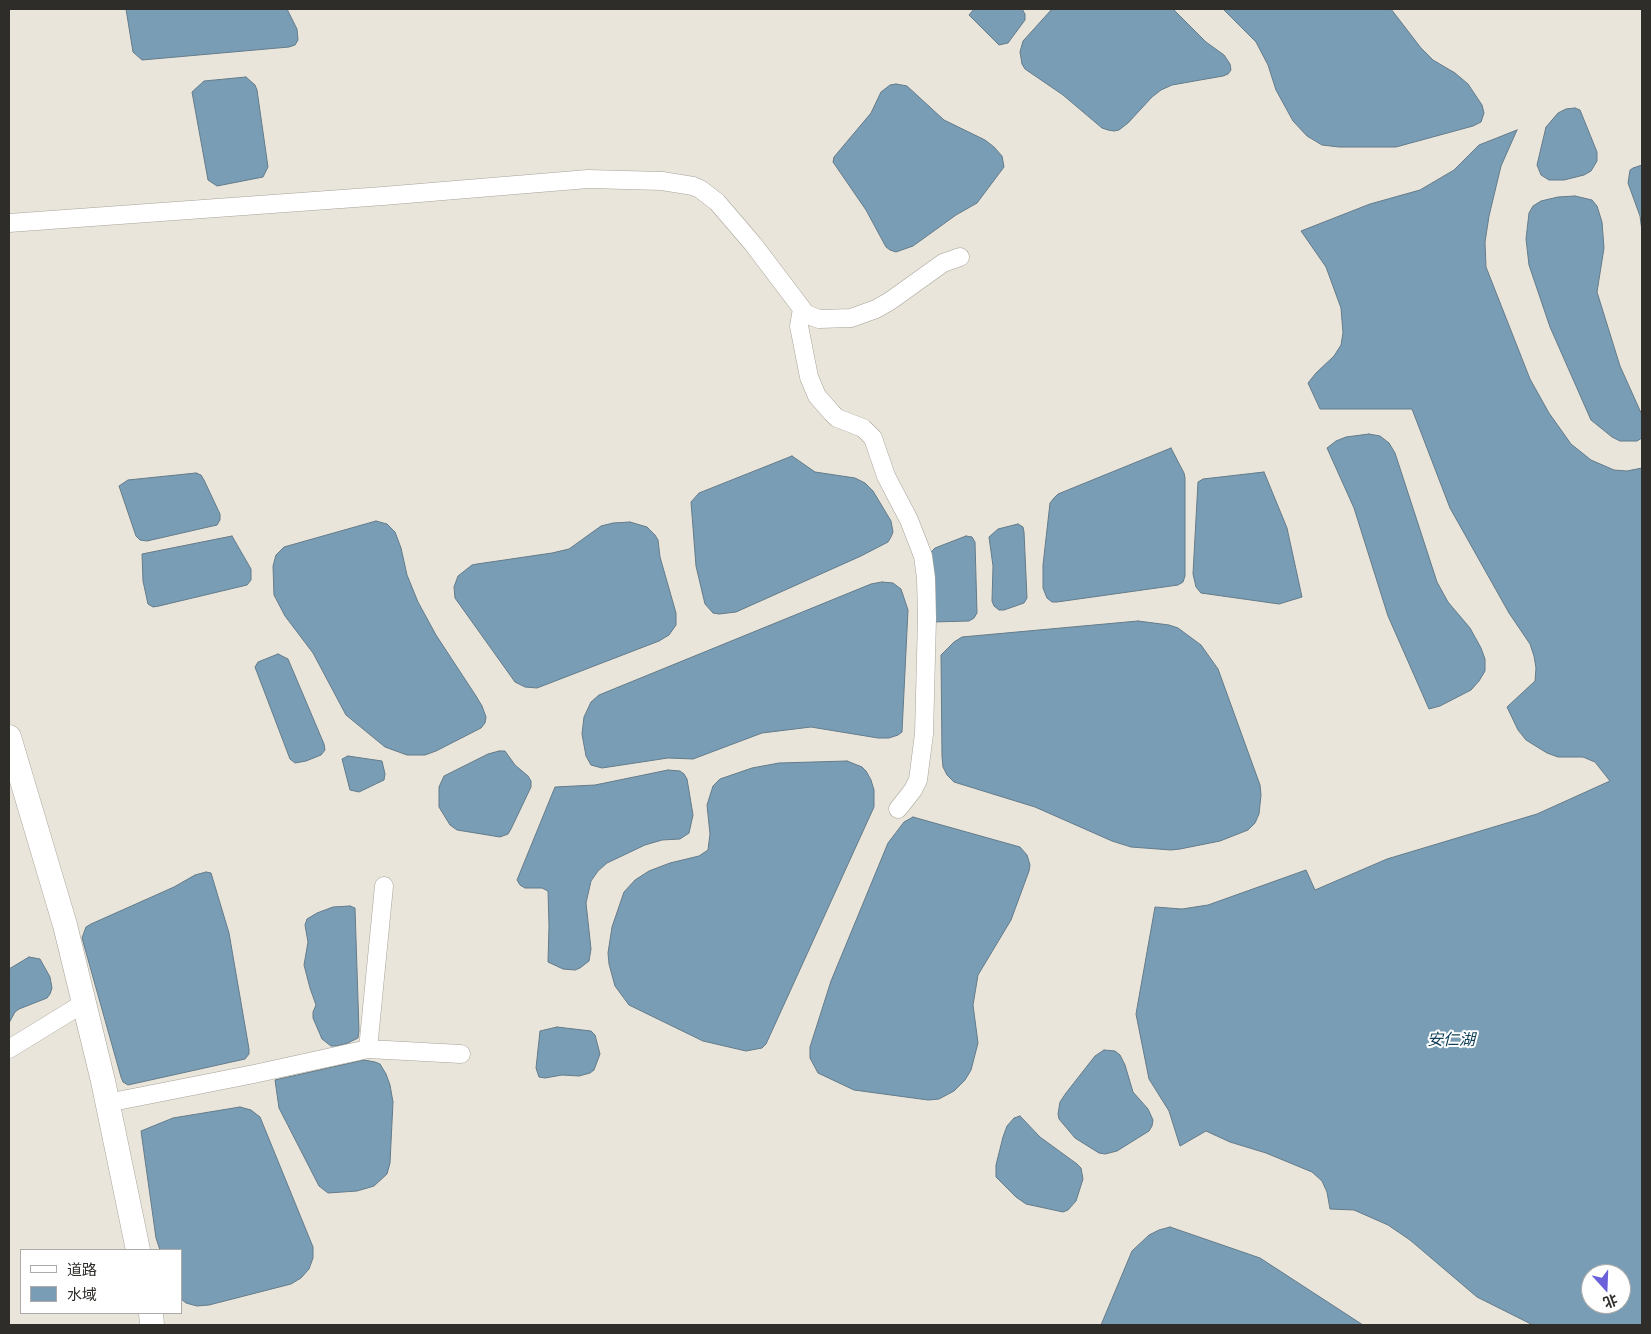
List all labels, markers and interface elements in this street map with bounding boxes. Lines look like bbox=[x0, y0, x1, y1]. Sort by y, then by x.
water label: 安仁湖 bbox=[1427, 1029, 1475, 1049]
legend bbox=[20, 1249, 182, 1314]
text: 道路 bbox=[67, 1258, 97, 1279]
north arrow bbox=[1581, 1264, 1631, 1314]
text: 水域 bbox=[67, 1283, 97, 1304]
text: 北 bbox=[1601, 1290, 1621, 1314]

